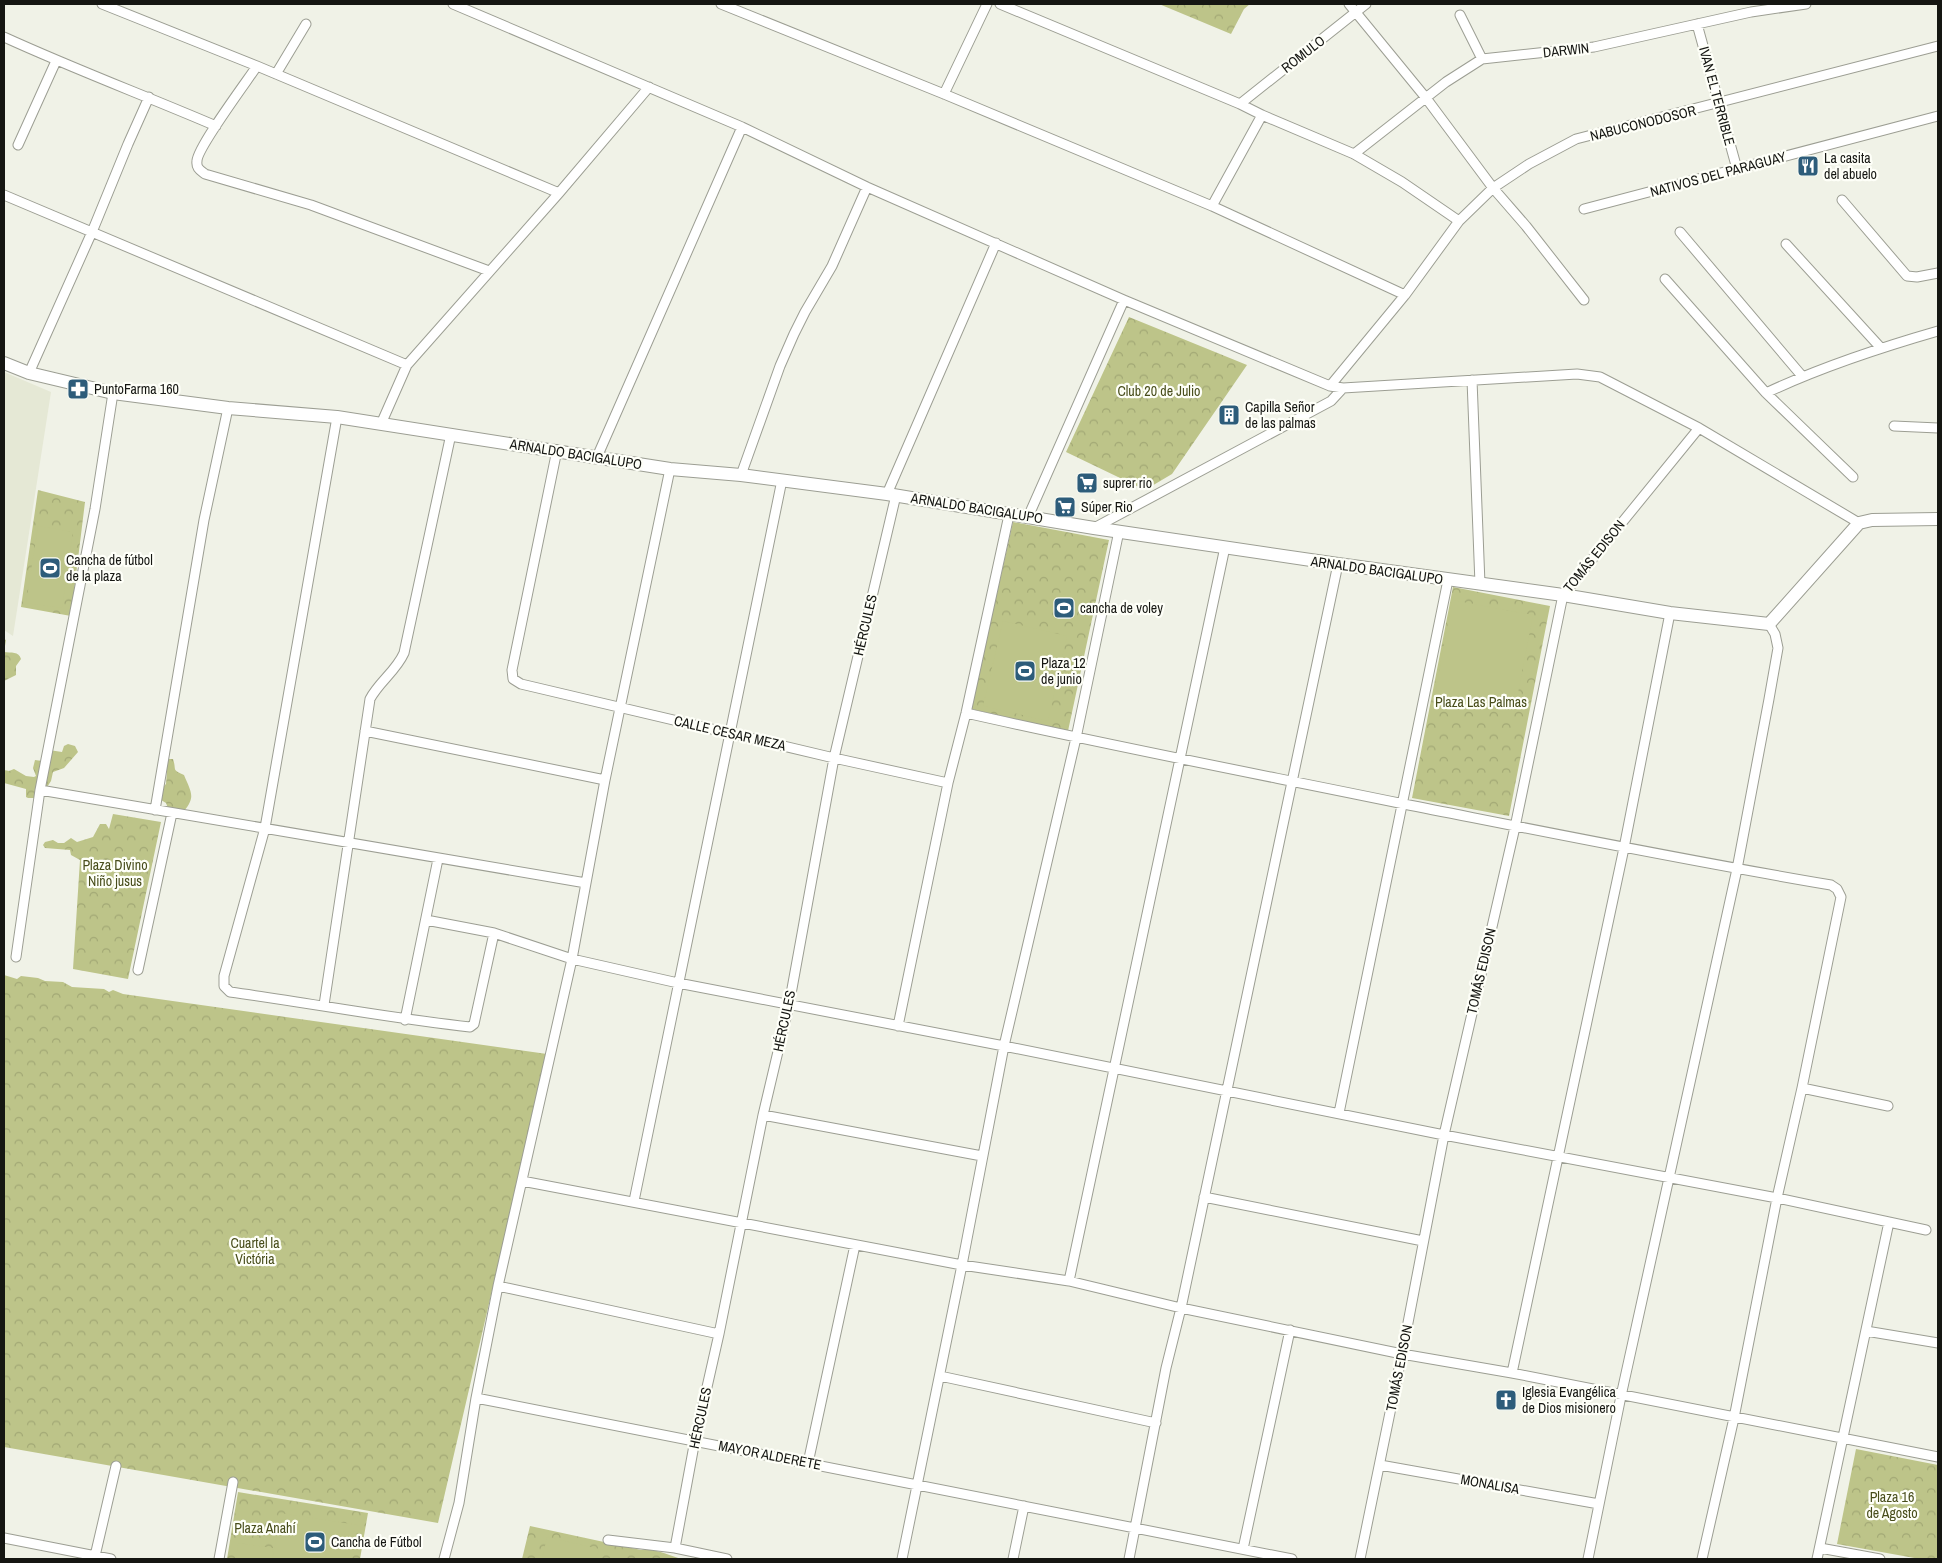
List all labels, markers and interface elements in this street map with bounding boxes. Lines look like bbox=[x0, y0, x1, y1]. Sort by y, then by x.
street label: ROMULO bbox=[1278, 31, 1328, 77]
street label: DARWIN bbox=[1542, 39, 1590, 61]
street label: IVAN EL TERRIBLE bbox=[1695, 44, 1739, 148]
street label: NABUCONODOSOR bbox=[1588, 101, 1698, 145]
street label: NATIVOS DEL PARAGUAY bbox=[1648, 147, 1788, 201]
place label: La casita del abuelo bbox=[1824, 149, 1877, 183]
restaurant icon: La casita del abuelo bbox=[1796, 154, 1820, 178]
pharmacy icon: PuntoFarma 160 bbox=[66, 377, 90, 401]
place label: PuntoFarma 160 bbox=[94, 380, 179, 398]
park label: Club 20 de Julio bbox=[1118, 382, 1200, 400]
place label: Capilla Señor de las palmas bbox=[1245, 398, 1316, 432]
building icon: Capilla Señor de las palmas bbox=[1217, 403, 1241, 427]
street label: ARNALDO BACIGALUPO bbox=[508, 435, 643, 473]
supermarket icon: suprer rio bbox=[1075, 471, 1099, 495]
place label: suprer rio bbox=[1103, 474, 1152, 492]
street label: ARNALDO BACIGALUPO bbox=[909, 489, 1044, 527]
supermarket icon: Súper Rio bbox=[1053, 495, 1077, 519]
place label: Súper Rio bbox=[1081, 498, 1133, 516]
street label: TOMÁS EDISON bbox=[1559, 516, 1629, 596]
place label: Cancha de fútbol de la plaza bbox=[66, 551, 153, 585]
street label: ARNALDO BACIGALUPO bbox=[1309, 552, 1444, 588]
sports icon: Cancha de fútbol de la plaza bbox=[38, 556, 62, 580]
street label: HÉRCULES bbox=[849, 592, 881, 657]
sports icon: cancha de voley bbox=[1052, 596, 1076, 620]
place label: cancha de voley bbox=[1080, 599, 1163, 617]
place label: Plaza 12 de junio bbox=[1041, 654, 1086, 688]
sports icon: Plaza 12 de junio bbox=[1013, 659, 1037, 683]
park label: Plaza Las Palmas bbox=[1435, 693, 1527, 711]
street label: CALLE CESAR MEZA bbox=[672, 711, 788, 755]
park label: Plaza Divino Niño jusus bbox=[82, 856, 148, 890]
street label: TOMÁS EDISON bbox=[1462, 926, 1500, 1016]
street label: HÉRCULES bbox=[769, 988, 799, 1053]
park label: Cuartel la Victória bbox=[230, 1234, 280, 1268]
street label: TOMÁS EDISON bbox=[1382, 1323, 1416, 1413]
place label: Iglesia Evangélica de Dios misionero bbox=[1522, 1383, 1616, 1417]
street label: HÉRCULES bbox=[685, 1385, 715, 1450]
church icon: Iglesia Evangélica de Dios misionero bbox=[1494, 1388, 1518, 1412]
street label: MAYOR ALDERETE bbox=[717, 1436, 823, 1474]
street label: MONALISA bbox=[1459, 1470, 1521, 1498]
park label: Plaza 16 de Agosto bbox=[1866, 1488, 1918, 1522]
park label: Plaza Anahí bbox=[234, 1519, 296, 1537]
sports icon: Cancha de Fútbol bbox=[303, 1530, 327, 1554]
place label: Cancha de Fútbol bbox=[331, 1533, 422, 1551]

